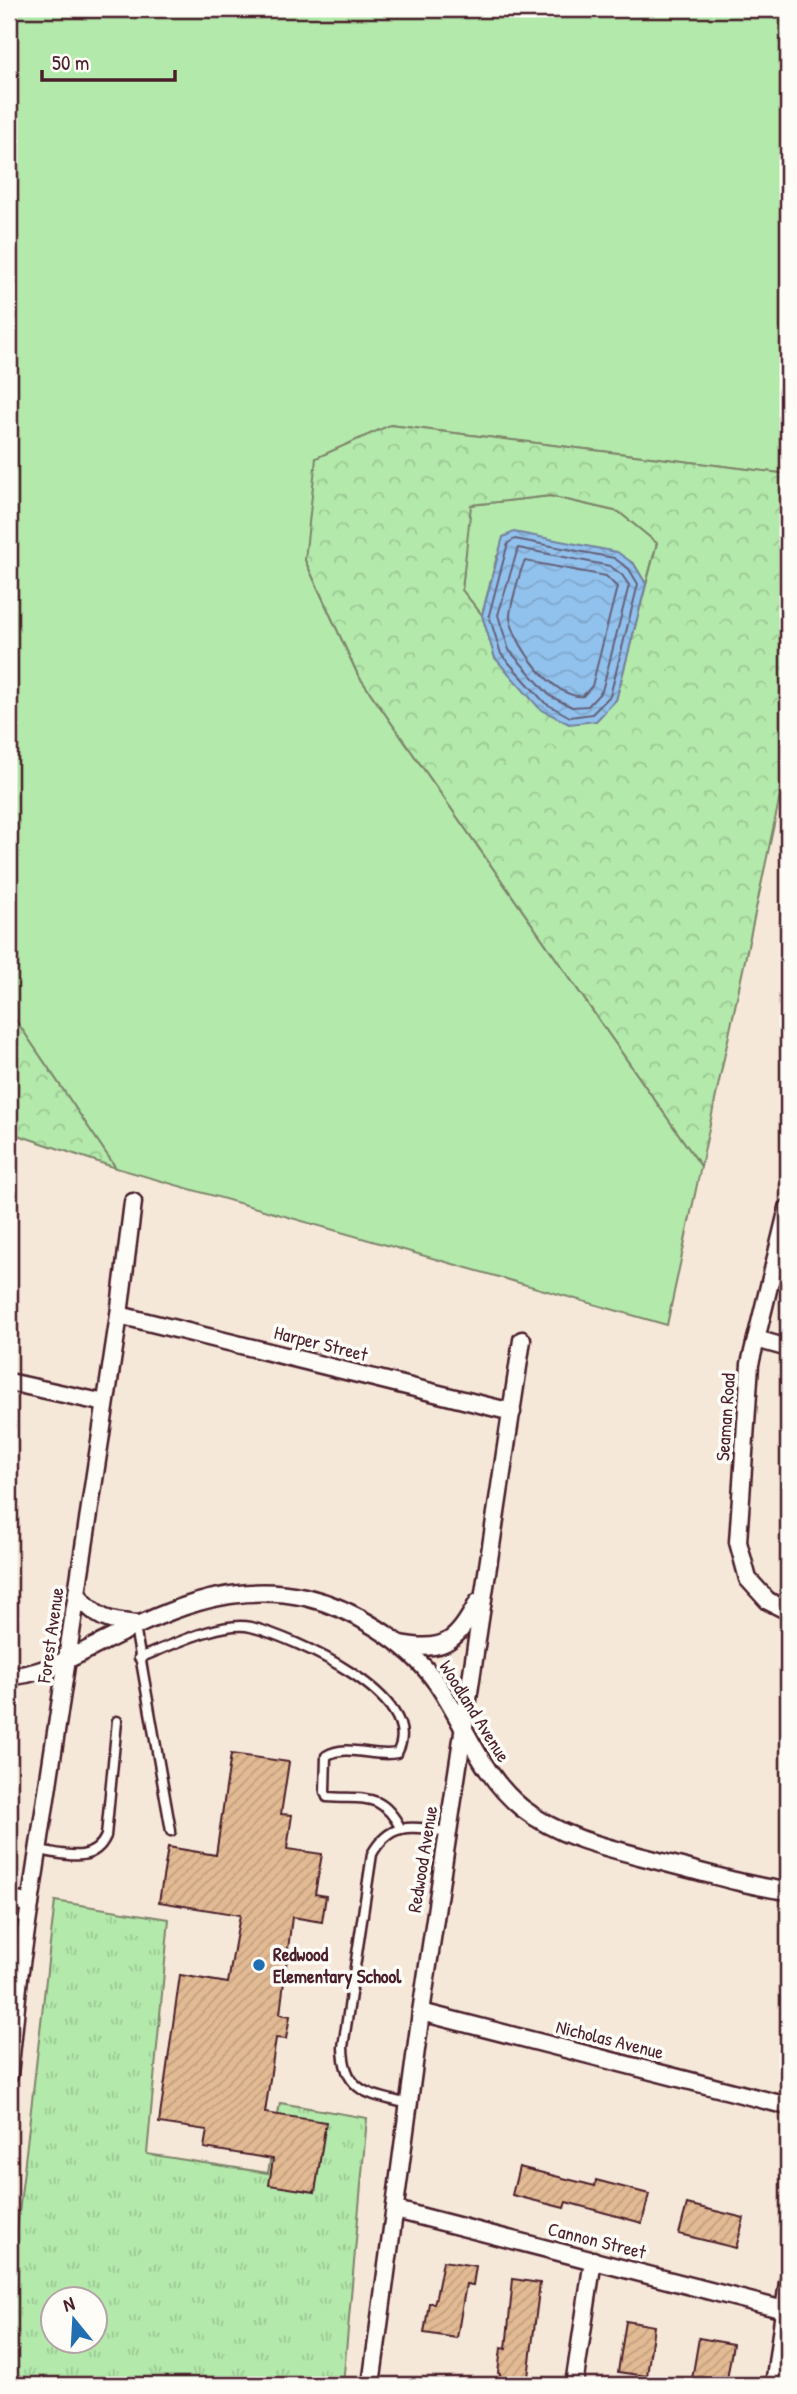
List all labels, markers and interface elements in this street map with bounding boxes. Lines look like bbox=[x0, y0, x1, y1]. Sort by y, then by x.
scale bar bbox=[42, 38, 175, 82]
text: 50 m bbox=[52, 48, 89, 77]
street label: Harper Street bbox=[272, 1319, 371, 1367]
street label: Seaman Road bbox=[709, 1372, 741, 1462]
street label: Forest Avenue bbox=[30, 1585, 70, 1685]
street label: Woodland Avenue bbox=[433, 1655, 517, 1767]
street label: Redwood Avenue bbox=[401, 1803, 443, 1914]
place label: Redwood Elementary School bbox=[273, 1941, 402, 1990]
marker: Redwood Elementary School bbox=[251, 1957, 267, 1973]
street label: Nicholas Avenue bbox=[554, 2013, 667, 2065]
street label: Cannon Street bbox=[545, 2215, 649, 2265]
north arrow bbox=[38, 2286, 108, 2356]
text: N bbox=[60, 2290, 78, 2318]

